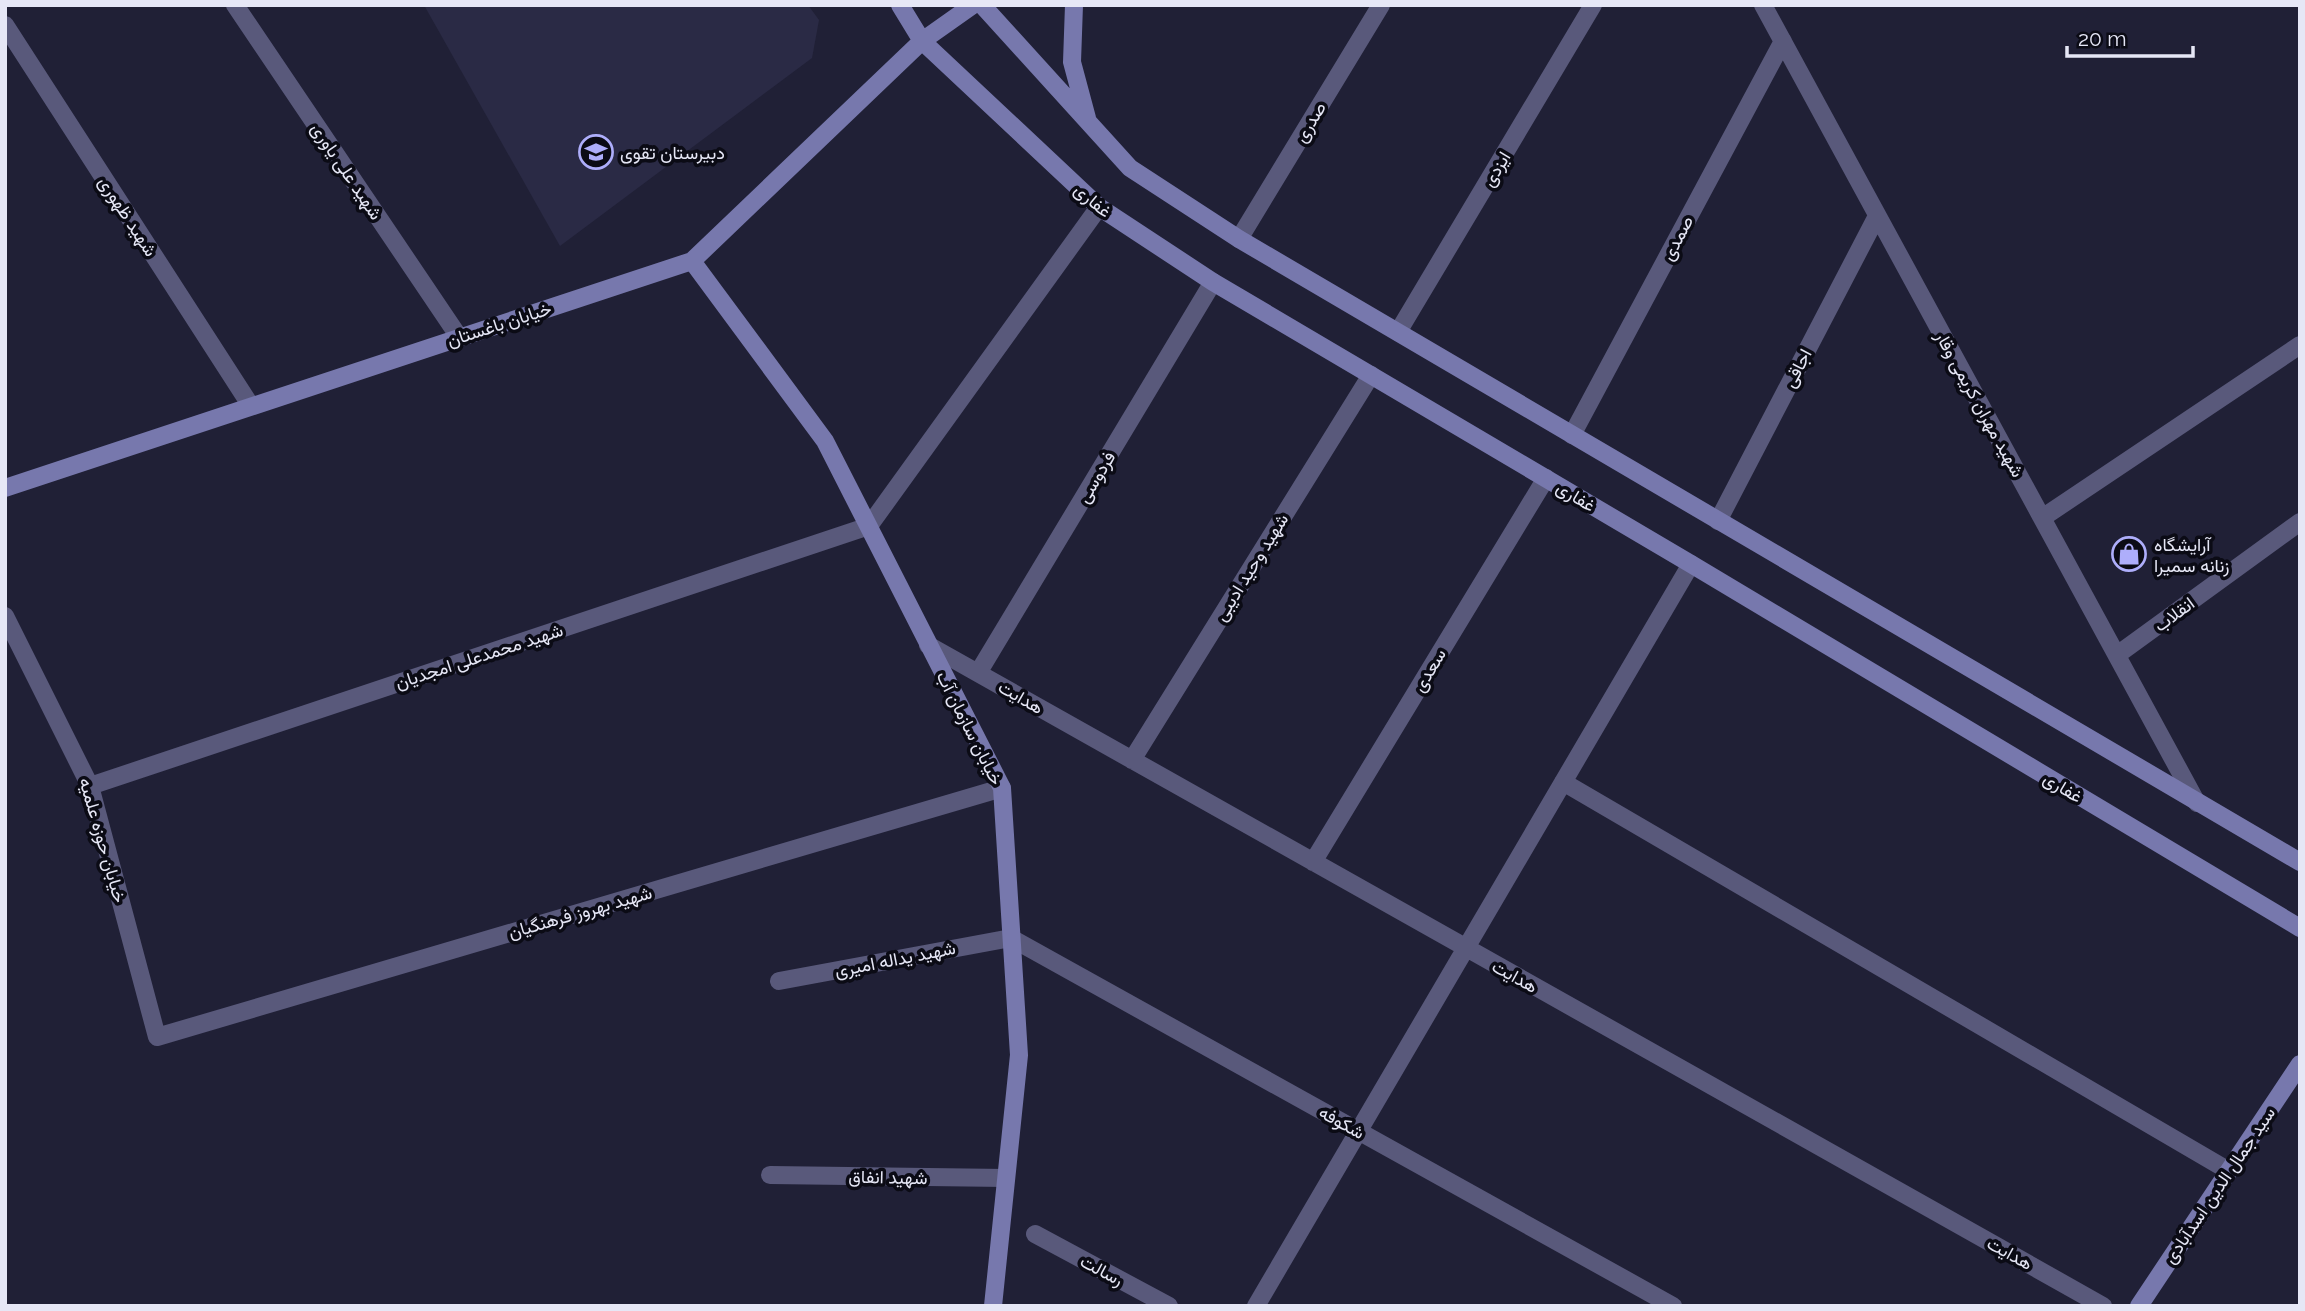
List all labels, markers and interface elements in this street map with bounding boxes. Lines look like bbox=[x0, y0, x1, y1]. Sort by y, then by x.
scale bar bbox=[2067, 14, 2193, 58]
text: 20 m bbox=[2078, 26, 2126, 51]
street label: صدری bbox=[1290, 98, 1331, 147]
street label: شهید علی یاوری bbox=[306, 119, 387, 224]
school or university icon: دبیرستان تقوی bbox=[577, 133, 615, 171]
place label: دبیرستان تقوی bbox=[620, 142, 725, 164]
street label: ایزدی bbox=[1477, 148, 1515, 191]
street label: شهید ظهوری bbox=[93, 172, 162, 261]
street label: غفاری bbox=[1070, 178, 1116, 222]
street label: صمدی bbox=[1657, 212, 1698, 264]
street label: خیابان باغستان bbox=[444, 297, 554, 351]
street label: شهید مهران کریمی وقار bbox=[1930, 326, 2029, 481]
street label: اجاقی bbox=[1778, 345, 1817, 391]
street label: فردوسی bbox=[1073, 447, 1120, 507]
street label: غفاری bbox=[1552, 476, 1599, 517]
street label: شهید وحید ادیبی bbox=[1210, 509, 1293, 625]
place label: آرایشگاه زنانه سمیرا bbox=[2154, 534, 2229, 577]
shop icon: آرایشگاه زنانه سمیرا bbox=[2110, 535, 2148, 573]
street label: انقلاب bbox=[2150, 592, 2198, 636]
street label: شهید محمدعلی امجدیان bbox=[392, 619, 566, 694]
street label: سعدی bbox=[1408, 645, 1451, 696]
street label: خیابان سازمان آب bbox=[931, 668, 1008, 789]
street label: هدایت bbox=[995, 676, 1047, 718]
street label: غفاری bbox=[2039, 767, 2086, 808]
street label: خیابان حوزه علمیه bbox=[74, 775, 131, 905]
street label: شهید بهروز فرهنگیان bbox=[506, 881, 655, 944]
street label: شهید یداله امیری bbox=[833, 937, 958, 982]
street label: هدایت bbox=[1489, 955, 1541, 997]
street label: شکوفه bbox=[1315, 1101, 1369, 1144]
street label: سید جمال الدین اسدآبادی bbox=[2159, 1103, 2280, 1268]
street label: شهید انفاق bbox=[848, 1166, 928, 1189]
street label: هدایت bbox=[1984, 1232, 2036, 1274]
street label: رسالت bbox=[1076, 1250, 1127, 1291]

